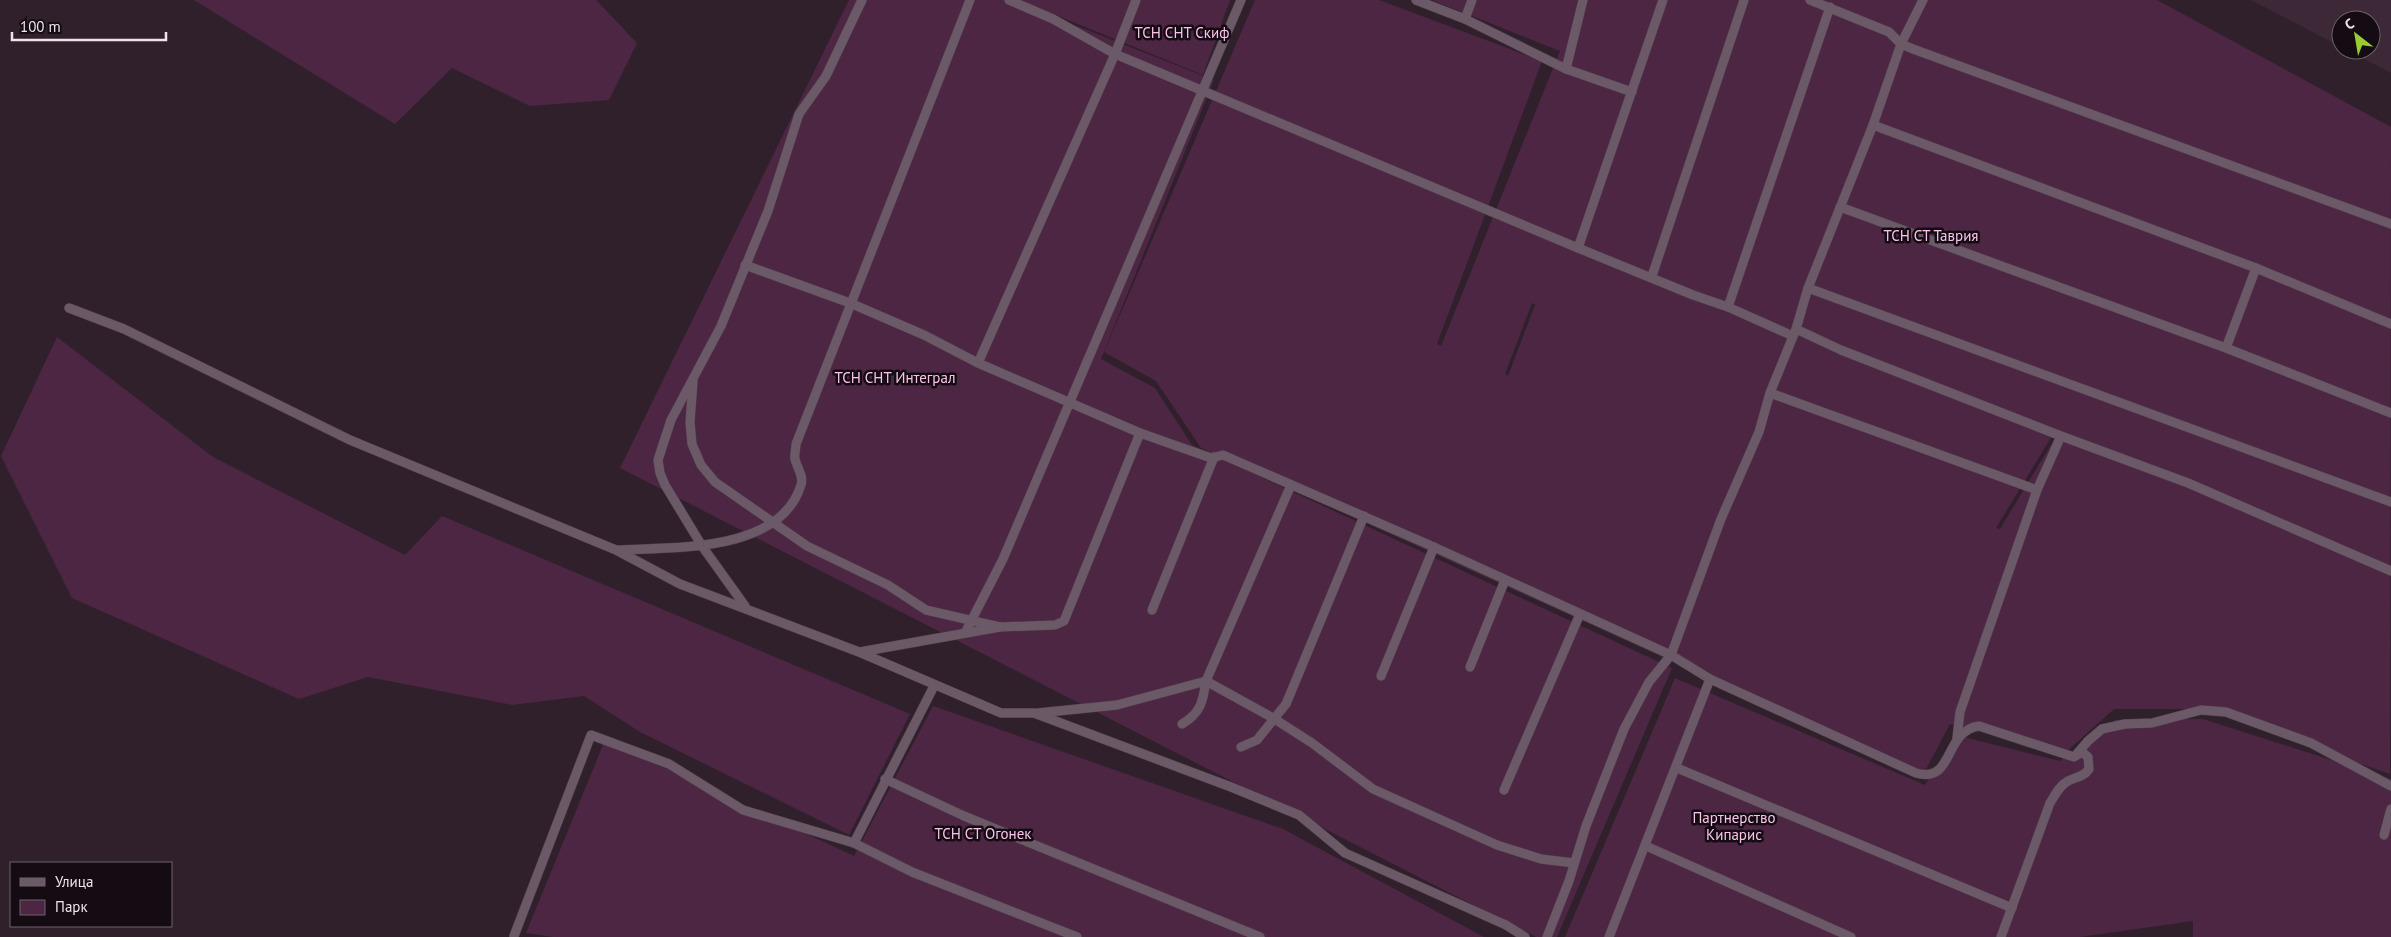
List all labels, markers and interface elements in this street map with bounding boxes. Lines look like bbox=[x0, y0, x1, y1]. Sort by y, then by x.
scale bar bbox=[12, 10, 166, 42]
north arrow bbox=[2331, 10, 2381, 60]
text: С bbox=[2341, 14, 2357, 34]
text: 100 m bbox=[20, 17, 61, 36]
park label: ТСН СНТ Скиф bbox=[1135, 23, 1229, 42]
park label: ТСН СТ Таврия bbox=[1884, 226, 1978, 245]
park label: ТСН СНТ Интеграл bbox=[835, 368, 955, 387]
park label: Партнерство Кипарис bbox=[1692, 808, 1776, 844]
park label: ТСН СТ Огонек bbox=[935, 824, 1032, 843]
legend bbox=[10, 862, 172, 927]
text: Улица bbox=[55, 872, 93, 891]
text: Парк bbox=[55, 897, 88, 916]

